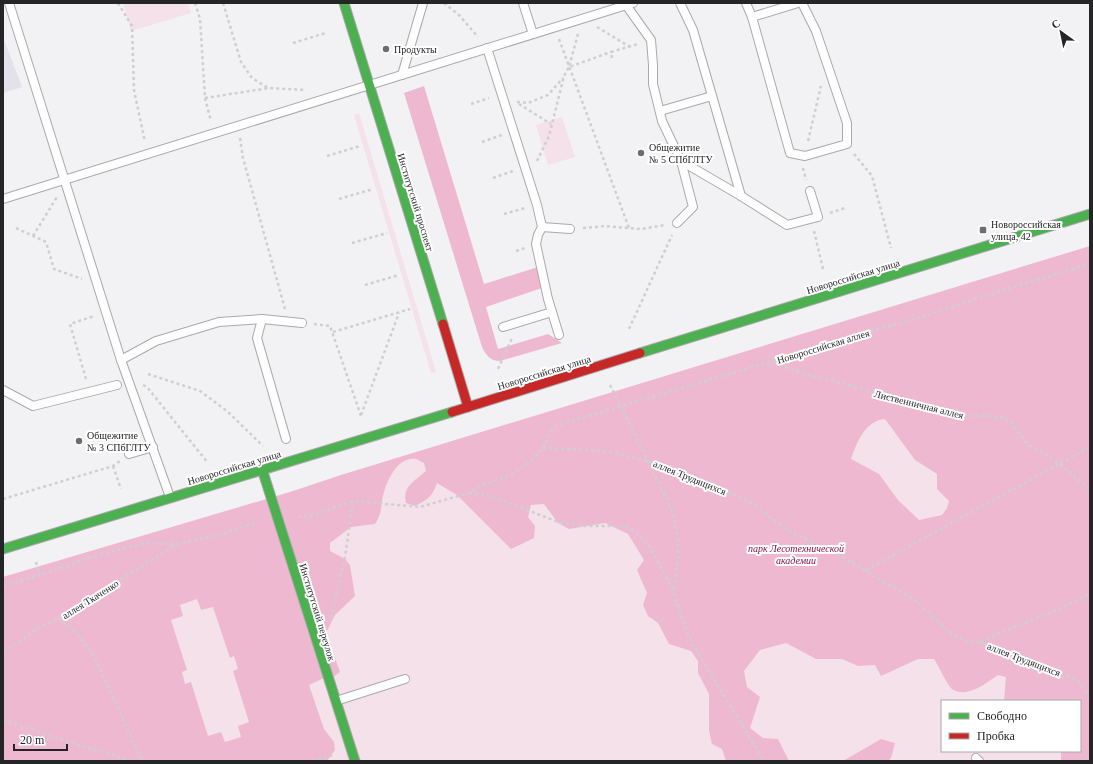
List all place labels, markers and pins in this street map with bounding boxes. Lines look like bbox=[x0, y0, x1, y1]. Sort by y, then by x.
marker: Продукты bbox=[381, 44, 391, 54]
place label: Продукты bbox=[394, 44, 437, 55]
place label: Общежитие № 5 СПбГЛТУ bbox=[649, 142, 713, 165]
marker: Общежитие № 5 СПбГЛТУ bbox=[636, 148, 646, 158]
place label: Новороссийская улица, 42 bbox=[991, 219, 1061, 242]
marker: Новороссийская улица, 42 bbox=[978, 225, 988, 235]
place label: Общежитие № 3 СПбГЛТУ bbox=[87, 430, 151, 453]
marker: Общежитие № 3 СПбГЛТУ bbox=[74, 436, 84, 446]

